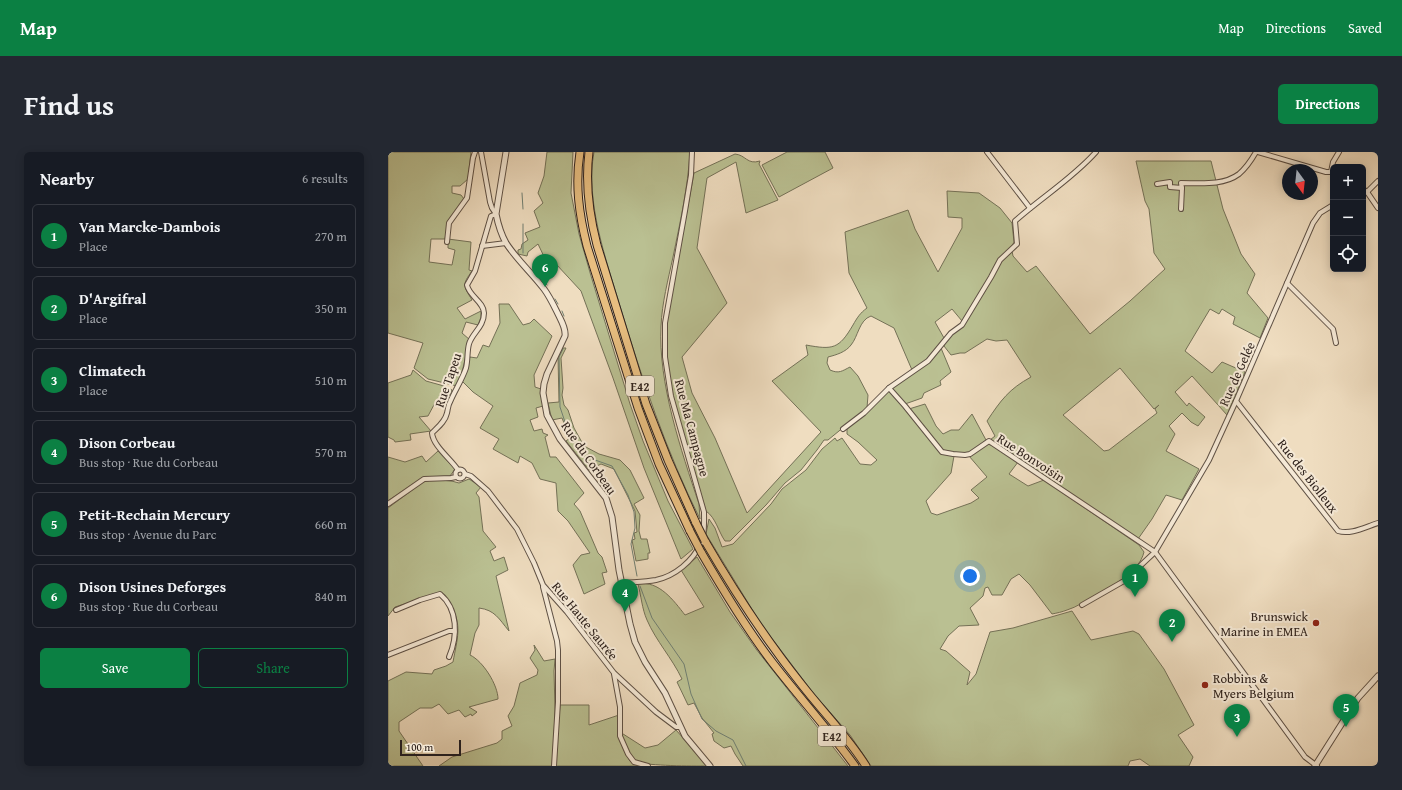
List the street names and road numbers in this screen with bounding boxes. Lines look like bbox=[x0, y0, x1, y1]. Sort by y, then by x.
street label: Rue de Gelée bbox=[1214, 339, 1260, 409]
street label: Rue Tapeu bbox=[430, 350, 466, 410]
road number: E42 bbox=[626, 376, 654, 396]
street label: Rue Ma Campagne bbox=[670, 377, 714, 479]
street label: Rue du Corbeau bbox=[557, 418, 621, 498]
street label: Rue Bonvoisin bbox=[993, 429, 1069, 487]
street label: Rue des Biolleux bbox=[1273, 435, 1343, 517]
street label: Rue Haute Saurée bbox=[547, 578, 623, 664]
road number: E42 bbox=[818, 726, 846, 746]

